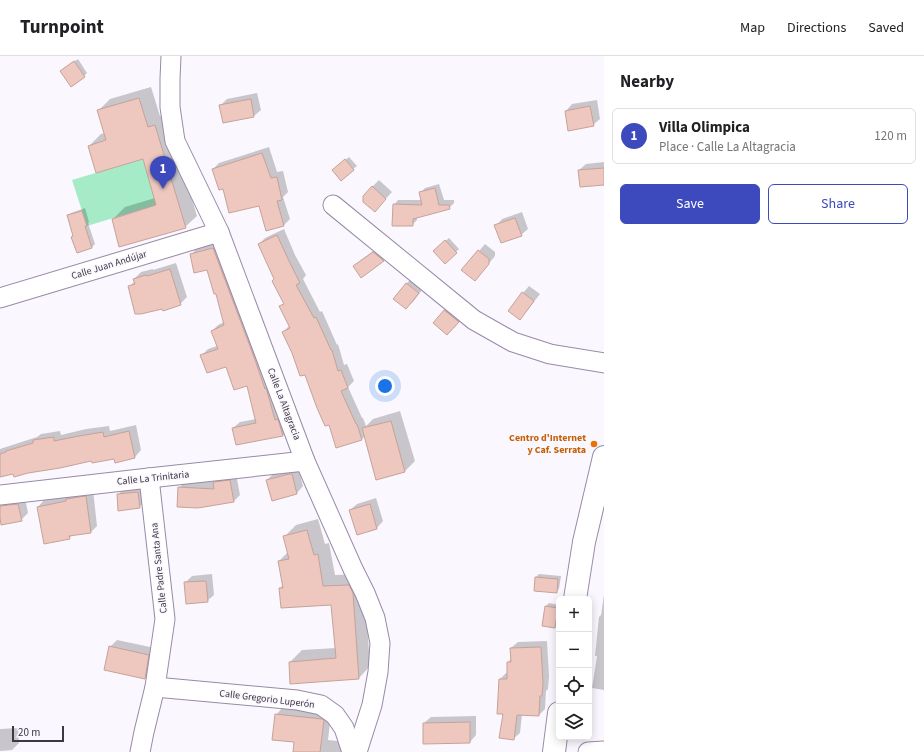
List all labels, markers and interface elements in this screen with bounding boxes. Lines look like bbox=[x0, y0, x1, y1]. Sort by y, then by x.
text: Turnpoint bbox=[20, 14, 104, 41]
text: Map bbox=[740, 18, 765, 38]
text: Directions bbox=[787, 18, 846, 38]
text: Saved bbox=[868, 18, 904, 38]
text: Nearby bbox=[620, 70, 674, 94]
text: Villa Olimpica bbox=[659, 117, 750, 138]
text: 1 bbox=[631, 127, 637, 145]
text: 120 m bbox=[874, 127, 907, 145]
text: Place · Calle La Altagracia bbox=[659, 138, 796, 156]
pin: 1 bbox=[150, 156, 176, 189]
button: Save bbox=[620, 184, 760, 224]
button: Share bbox=[768, 184, 908, 224]
street label: Calle Juan Andújar bbox=[69, 247, 149, 283]
street label: Calle La Altagracia bbox=[264, 366, 304, 442]
your location bbox=[375, 376, 395, 396]
place label: Centro d'Internet y Caf. Serrata bbox=[509, 431, 586, 457]
marker: Centro d'Internet y Caf. Serrata bbox=[589, 439, 599, 449]
street label: Calle La Trinitaria bbox=[116, 467, 190, 489]
street label: Calle Padre Santa Ana bbox=[147, 522, 171, 614]
map controls bbox=[556, 596, 592, 740]
button: + bbox=[556, 596, 592, 632]
button: − bbox=[556, 632, 592, 668]
button: locate bbox=[556, 668, 592, 704]
street label: Calle Gregorio Luperón bbox=[219, 686, 315, 712]
button: layers bbox=[556, 704, 592, 740]
scale bar bbox=[12, 724, 64, 743]
text: 20 m bbox=[18, 725, 40, 740]

